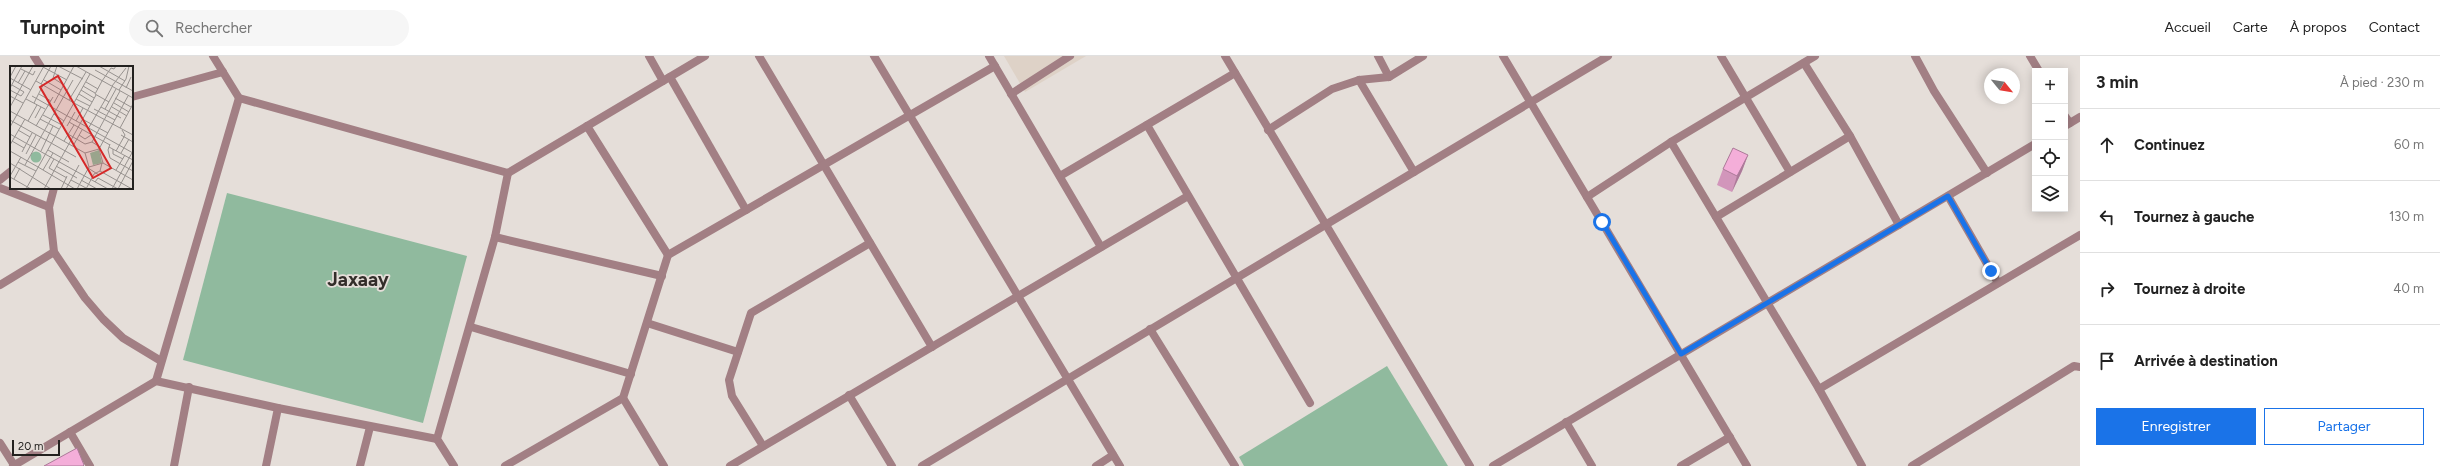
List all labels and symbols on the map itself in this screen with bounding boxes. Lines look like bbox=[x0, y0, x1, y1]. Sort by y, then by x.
inset map bbox=[10, 66, 133, 189]
north arrow bbox=[1984, 68, 2020, 104]
route start bbox=[1593, 213, 1611, 231]
route end bbox=[1982, 262, 2000, 280]
district label: Jaxaay bbox=[327, 268, 389, 291]
scale bar bbox=[12, 438, 60, 457]

